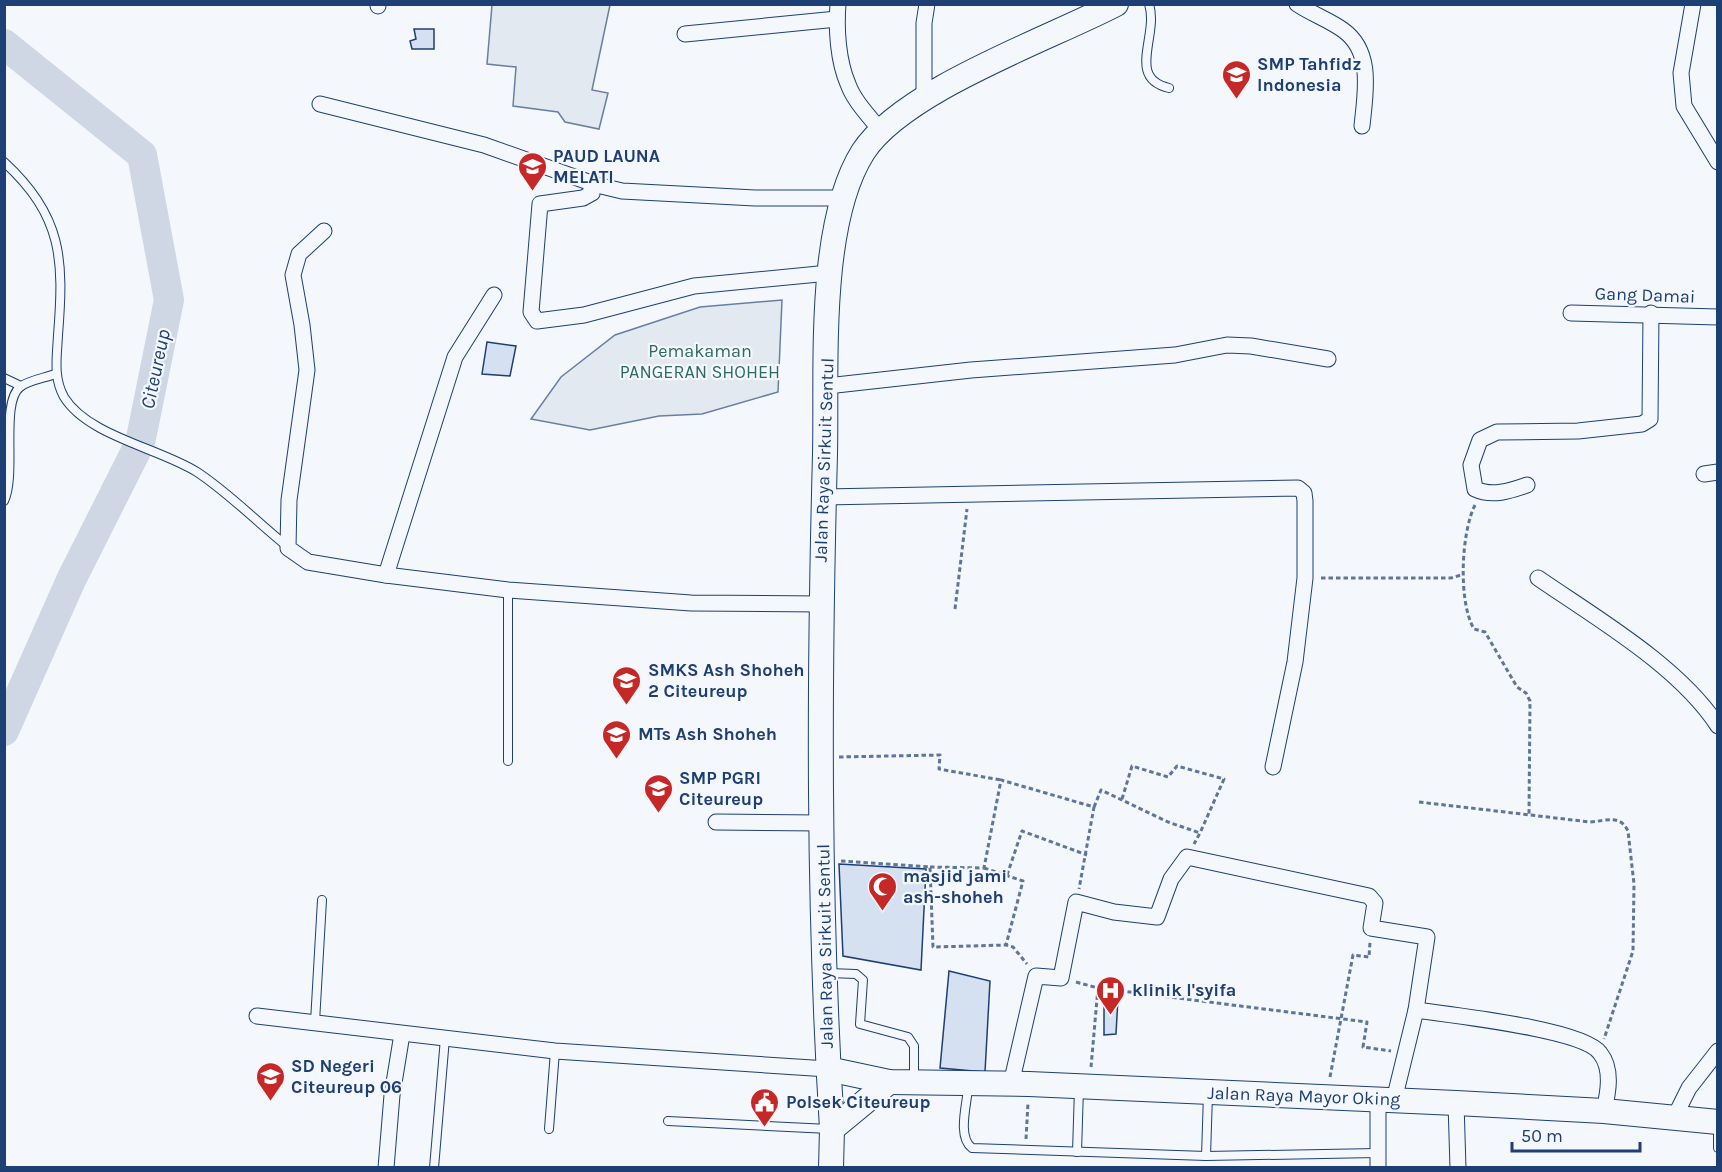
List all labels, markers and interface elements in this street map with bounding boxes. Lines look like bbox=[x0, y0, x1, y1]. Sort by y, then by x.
place label: SMP Tahfidz Indonesia bbox=[1257, 53, 1361, 96]
school or university icon: SMP Tahfidz Indonesia bbox=[1220, 58, 1252, 100]
place label: PAUD LAUNA MELATI bbox=[553, 145, 660, 188]
school or university icon: PAUD LAUNA MELATI bbox=[516, 150, 548, 192]
street label: Gang Damai bbox=[1594, 282, 1696, 308]
water label: Citeureup bbox=[136, 327, 175, 411]
park label: Pemakaman PANGERAN SHOHEH bbox=[620, 340, 780, 383]
street label: Jalan Raya Sirkuit Sentul bbox=[809, 357, 839, 563]
place label: SMKS Ash Shoheh 2 Citeureup bbox=[648, 659, 804, 702]
school or university icon: SMKS Ash Shoheh 2 Citeureup bbox=[611, 664, 643, 706]
school or university icon: MTs Ash Shoheh bbox=[601, 718, 633, 760]
place label: MTs Ash Shoheh bbox=[638, 723, 777, 745]
place label: SMP PGRI Citeureup bbox=[679, 767, 763, 810]
school or university icon: SMP PGRI Citeureup bbox=[642, 772, 674, 814]
street label: Jalan Raya Sirkuit Sentul bbox=[812, 843, 838, 1049]
place label: masjid jami ash-shoheh bbox=[903, 865, 1007, 908]
mosque icon: masjid jami ash-shoheh bbox=[866, 870, 898, 912]
hospital icon: klinik l'syifa bbox=[1095, 974, 1127, 1016]
place label: klinik l'syifa bbox=[1132, 979, 1236, 1001]
place label: SD Negeri Citeureup 06 bbox=[291, 1055, 402, 1098]
school or university icon: SD Negeri Citeureup 06 bbox=[254, 1060, 286, 1102]
street label: Jalan Raya Mayor Oking bbox=[1207, 1082, 1401, 1110]
public building icon: Polsek Citeureup bbox=[749, 1086, 781, 1128]
place label: Polsek Citeureup bbox=[786, 1091, 930, 1113]
scale bar bbox=[1512, 1115, 1640, 1153]
text: 50 m bbox=[1521, 1125, 1563, 1147]

